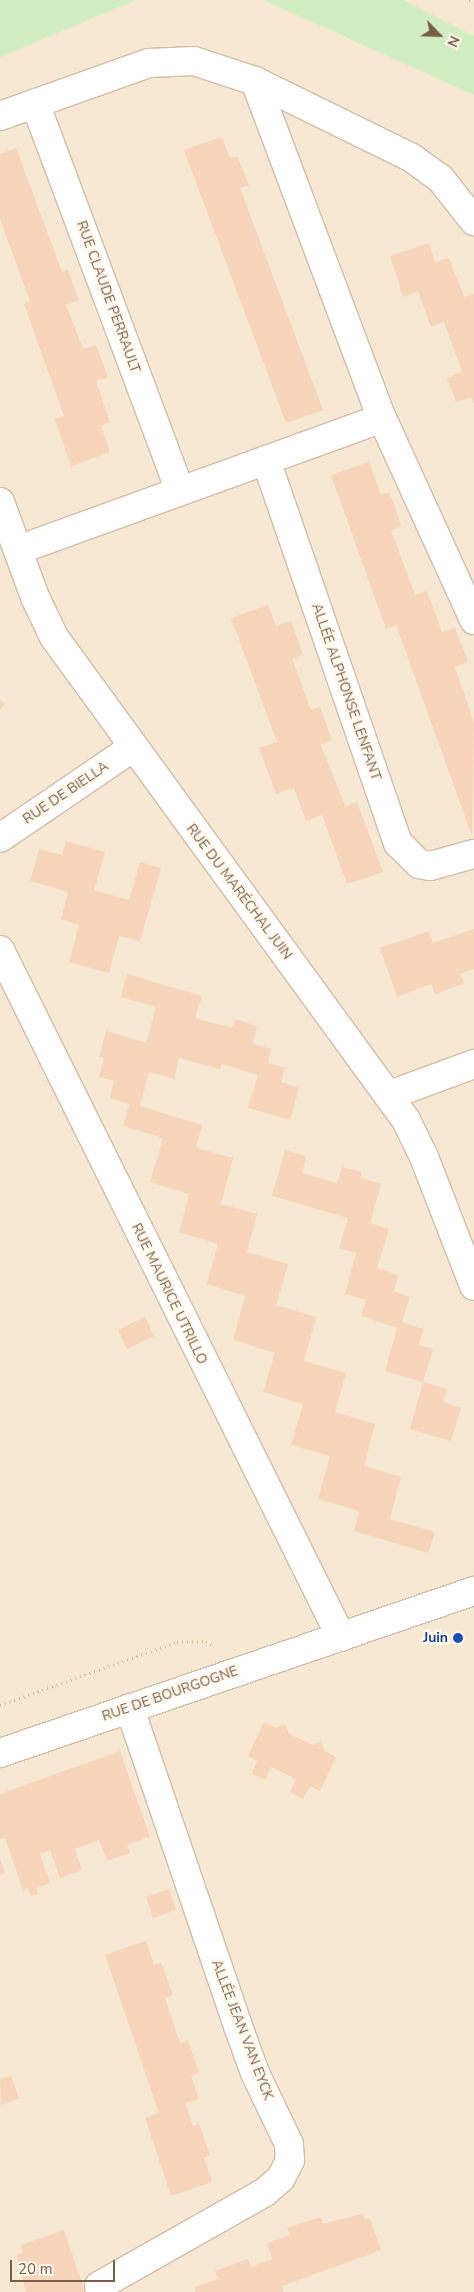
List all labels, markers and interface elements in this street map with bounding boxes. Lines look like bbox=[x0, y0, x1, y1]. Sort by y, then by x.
north arrow bbox=[414, 10, 464, 60]
text: N bbox=[442, 33, 464, 50]
street label: RUE CLAUDE PERRAULT bbox=[73, 219, 143, 375]
street label: ALLÉE ALPHONSE LENFANT bbox=[308, 601, 384, 783]
street label: RUE DE BIELLA bbox=[20, 758, 112, 828]
street label: RUE DU MARÉCHAL JUIN bbox=[183, 821, 295, 963]
street label: RUE MAURICE UTRILLO bbox=[128, 1221, 210, 1367]
place label: Juin bbox=[423, 1630, 448, 1646]
marker: Juin bbox=[452, 1632, 464, 1644]
street label: RUE DE BOURGOGNE bbox=[100, 1663, 240, 1725]
street label: ALLÉE JEAN VAN EYCK bbox=[207, 1957, 277, 2103]
scale bar bbox=[12, 2250, 118, 2282]
text: 20 m bbox=[18, 2259, 53, 2279]

